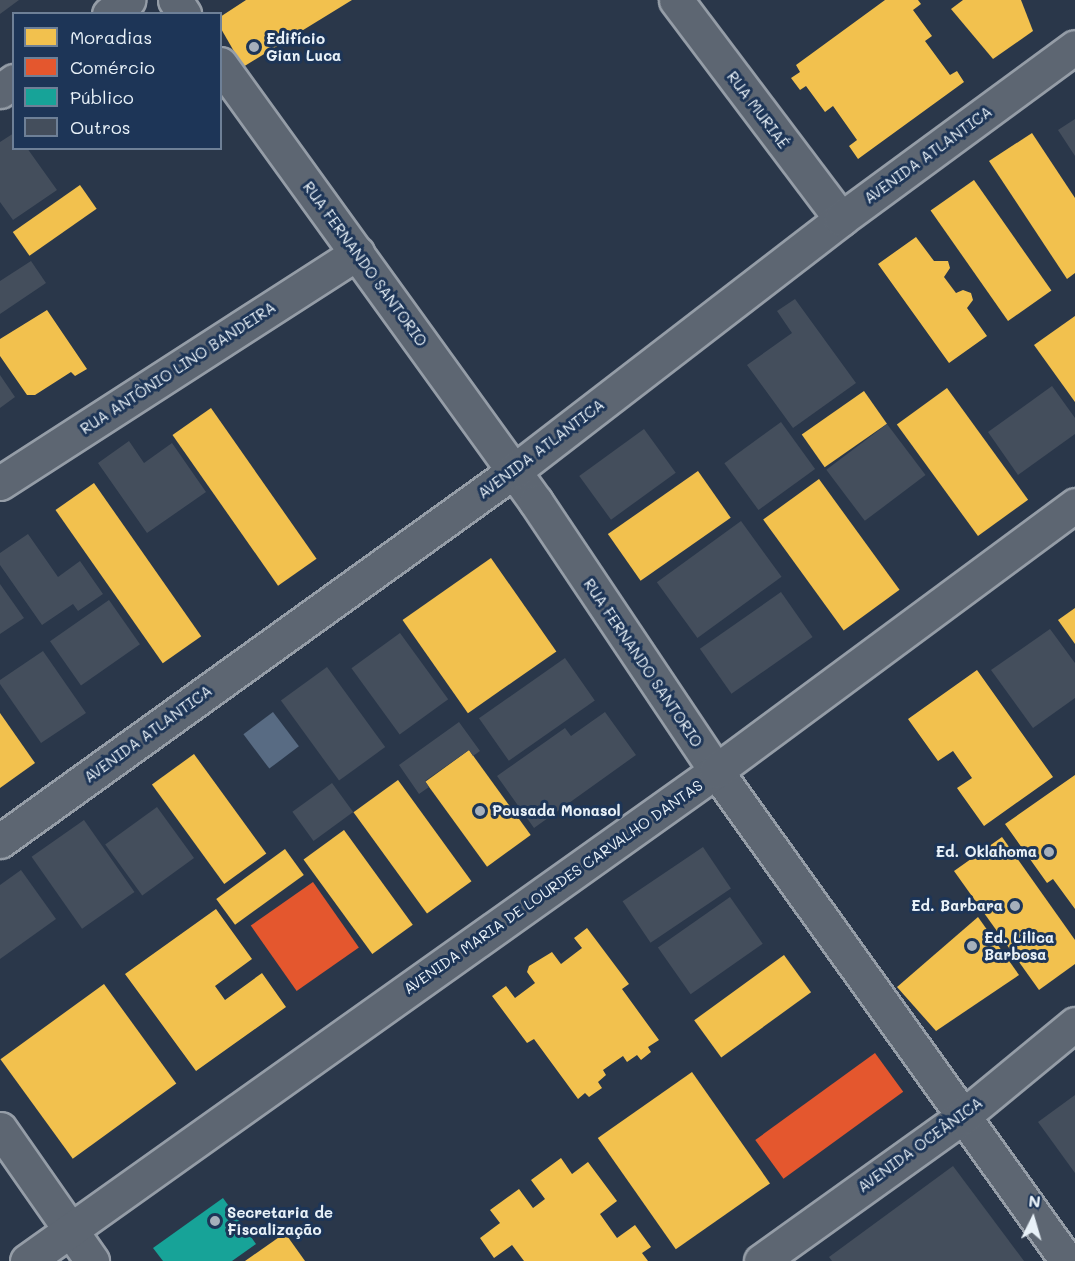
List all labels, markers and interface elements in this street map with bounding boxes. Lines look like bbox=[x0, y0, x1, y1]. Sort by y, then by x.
legend bbox=[12, 12, 222, 150]
text: Moradias bbox=[70, 25, 152, 49]
place label: Edifício Gian Luca bbox=[266, 29, 341, 64]
marker: Edifício Gian Luca bbox=[247, 40, 261, 54]
text: Comércio bbox=[70, 55, 155, 79]
street label: RUA MURIAÉ bbox=[723, 68, 793, 152]
text: Público bbox=[70, 85, 134, 109]
street label: AVENIDA ATLANTICA bbox=[861, 103, 995, 207]
text: Outros bbox=[70, 115, 130, 139]
street label: RUA FERNANDO SANTORIO bbox=[299, 178, 431, 350]
street label: RUA ANTÔNIO LINO BANDEIRA bbox=[77, 298, 279, 438]
street label: AVENIDA ATLANTICA bbox=[474, 396, 608, 502]
street label: RUA FERNANDO SANTORIO bbox=[580, 575, 706, 751]
street label: AVENIDA ATLANTICA bbox=[81, 682, 215, 786]
street label: AVENIDA MARIA DE LOURDES CARVALHO DANTAS bbox=[400, 776, 706, 998]
place label: Pousada Monasol bbox=[492, 802, 621, 820]
marker: Pousada Monasol bbox=[473, 804, 487, 818]
place label: Ed. Oklahoma bbox=[935, 843, 1037, 861]
marker: Ed. Oklahoma bbox=[1042, 845, 1056, 859]
place label: Ed. Barbara bbox=[911, 897, 1003, 915]
marker: Ed. Barbara bbox=[1008, 899, 1022, 913]
place label: Ed. Lilica Barbosa bbox=[984, 928, 1054, 963]
marker: Ed. Lilica Barbosa bbox=[965, 939, 979, 953]
street label: AVENIDA OCEÂNICA bbox=[854, 1094, 986, 1196]
north arrow bbox=[1003, 1189, 1063, 1249]
text: N bbox=[1028, 1190, 1042, 1212]
place label: Secretaria de Fiscalização bbox=[227, 1203, 333, 1238]
marker: Secretaria de Fiscalização bbox=[208, 1214, 222, 1228]

